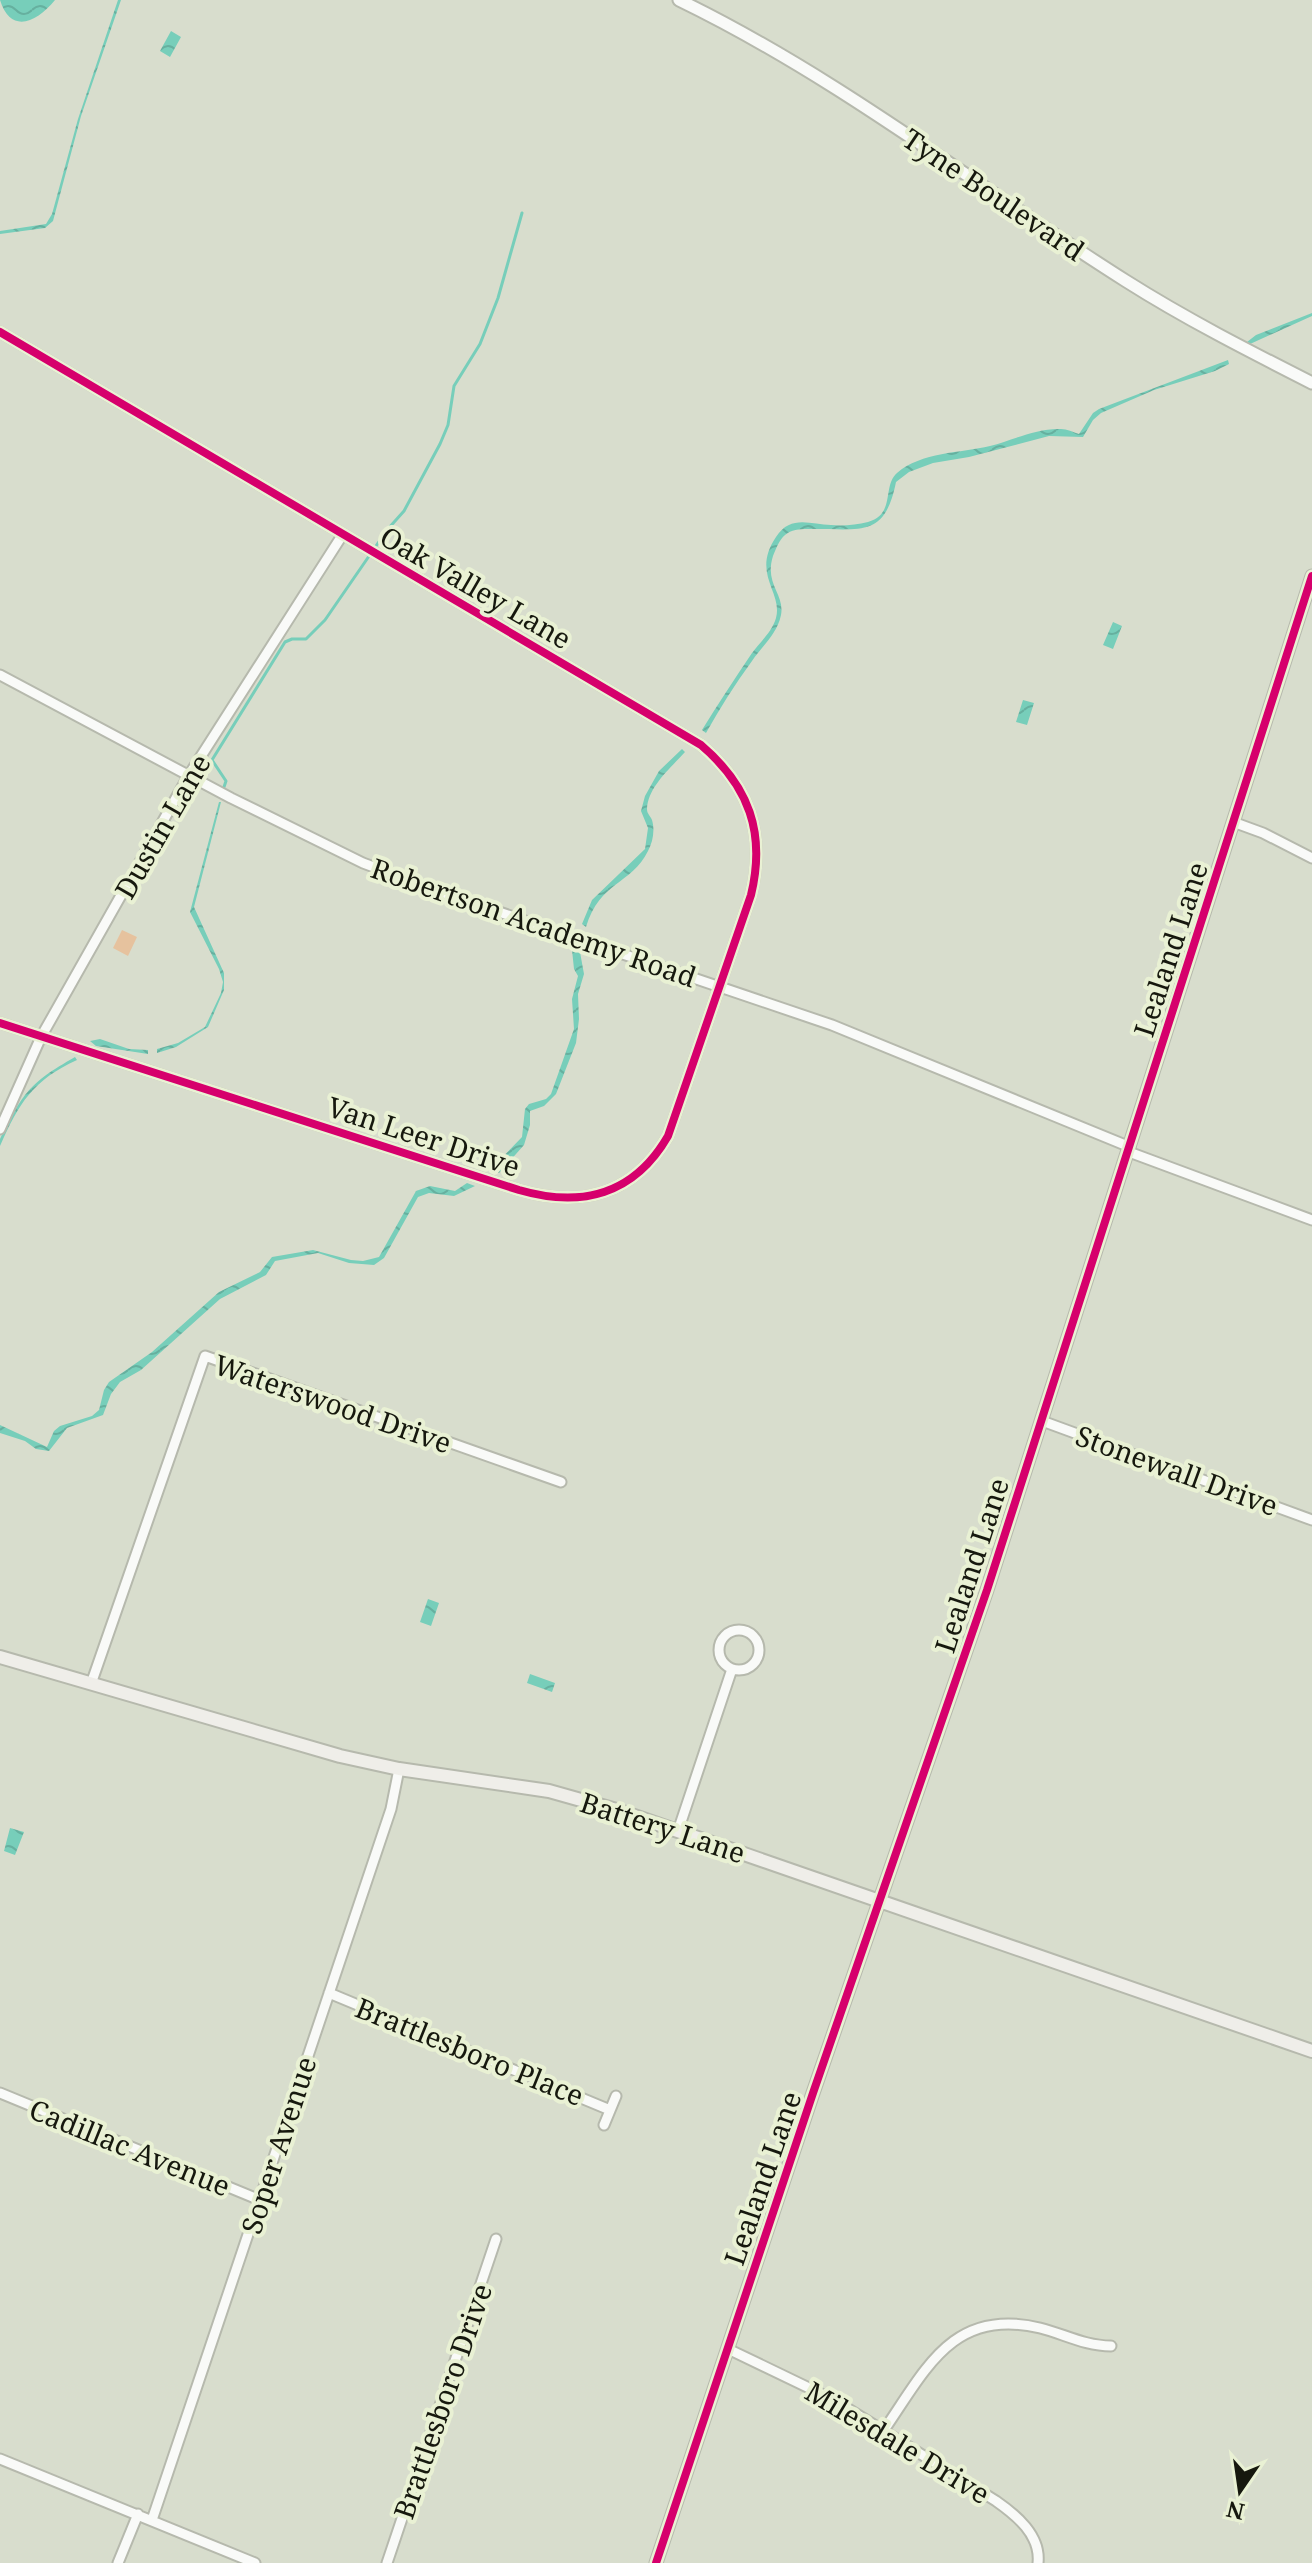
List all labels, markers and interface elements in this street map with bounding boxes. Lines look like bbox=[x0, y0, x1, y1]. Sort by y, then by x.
street label: Tyne Boulevard bbox=[896, 119, 1092, 269]
street label: Oak Valley Lane bbox=[373, 517, 579, 657]
street label: Dustin Lane bbox=[105, 747, 219, 905]
street label: Robertson Academy Road bbox=[366, 848, 702, 996]
street label: Lealand Lane bbox=[1124, 857, 1216, 1041]
street label: Van Leer Drive bbox=[323, 1087, 525, 1185]
street label: Waterswood Drive bbox=[209, 1345, 457, 1461]
street label: Stonewall Drive bbox=[1071, 1416, 1283, 1524]
street label: Lealand Lane bbox=[925, 1473, 1017, 1657]
street label: Battery Lane bbox=[576, 1782, 750, 1872]
street label: Brattlesboro Place bbox=[350, 1988, 590, 2114]
street label: Soper Avenue bbox=[231, 2052, 325, 2238]
street label: Lealand Lane bbox=[715, 2086, 809, 2270]
street label: Cadillac Avenue bbox=[24, 2089, 236, 2205]
street label: Brattlesboro Drive bbox=[384, 2278, 500, 2524]
street label: Milesdale Drive bbox=[799, 2372, 997, 2512]
north arrow bbox=[1200, 2451, 1280, 2531]
text: N bbox=[1223, 2495, 1247, 2528]

